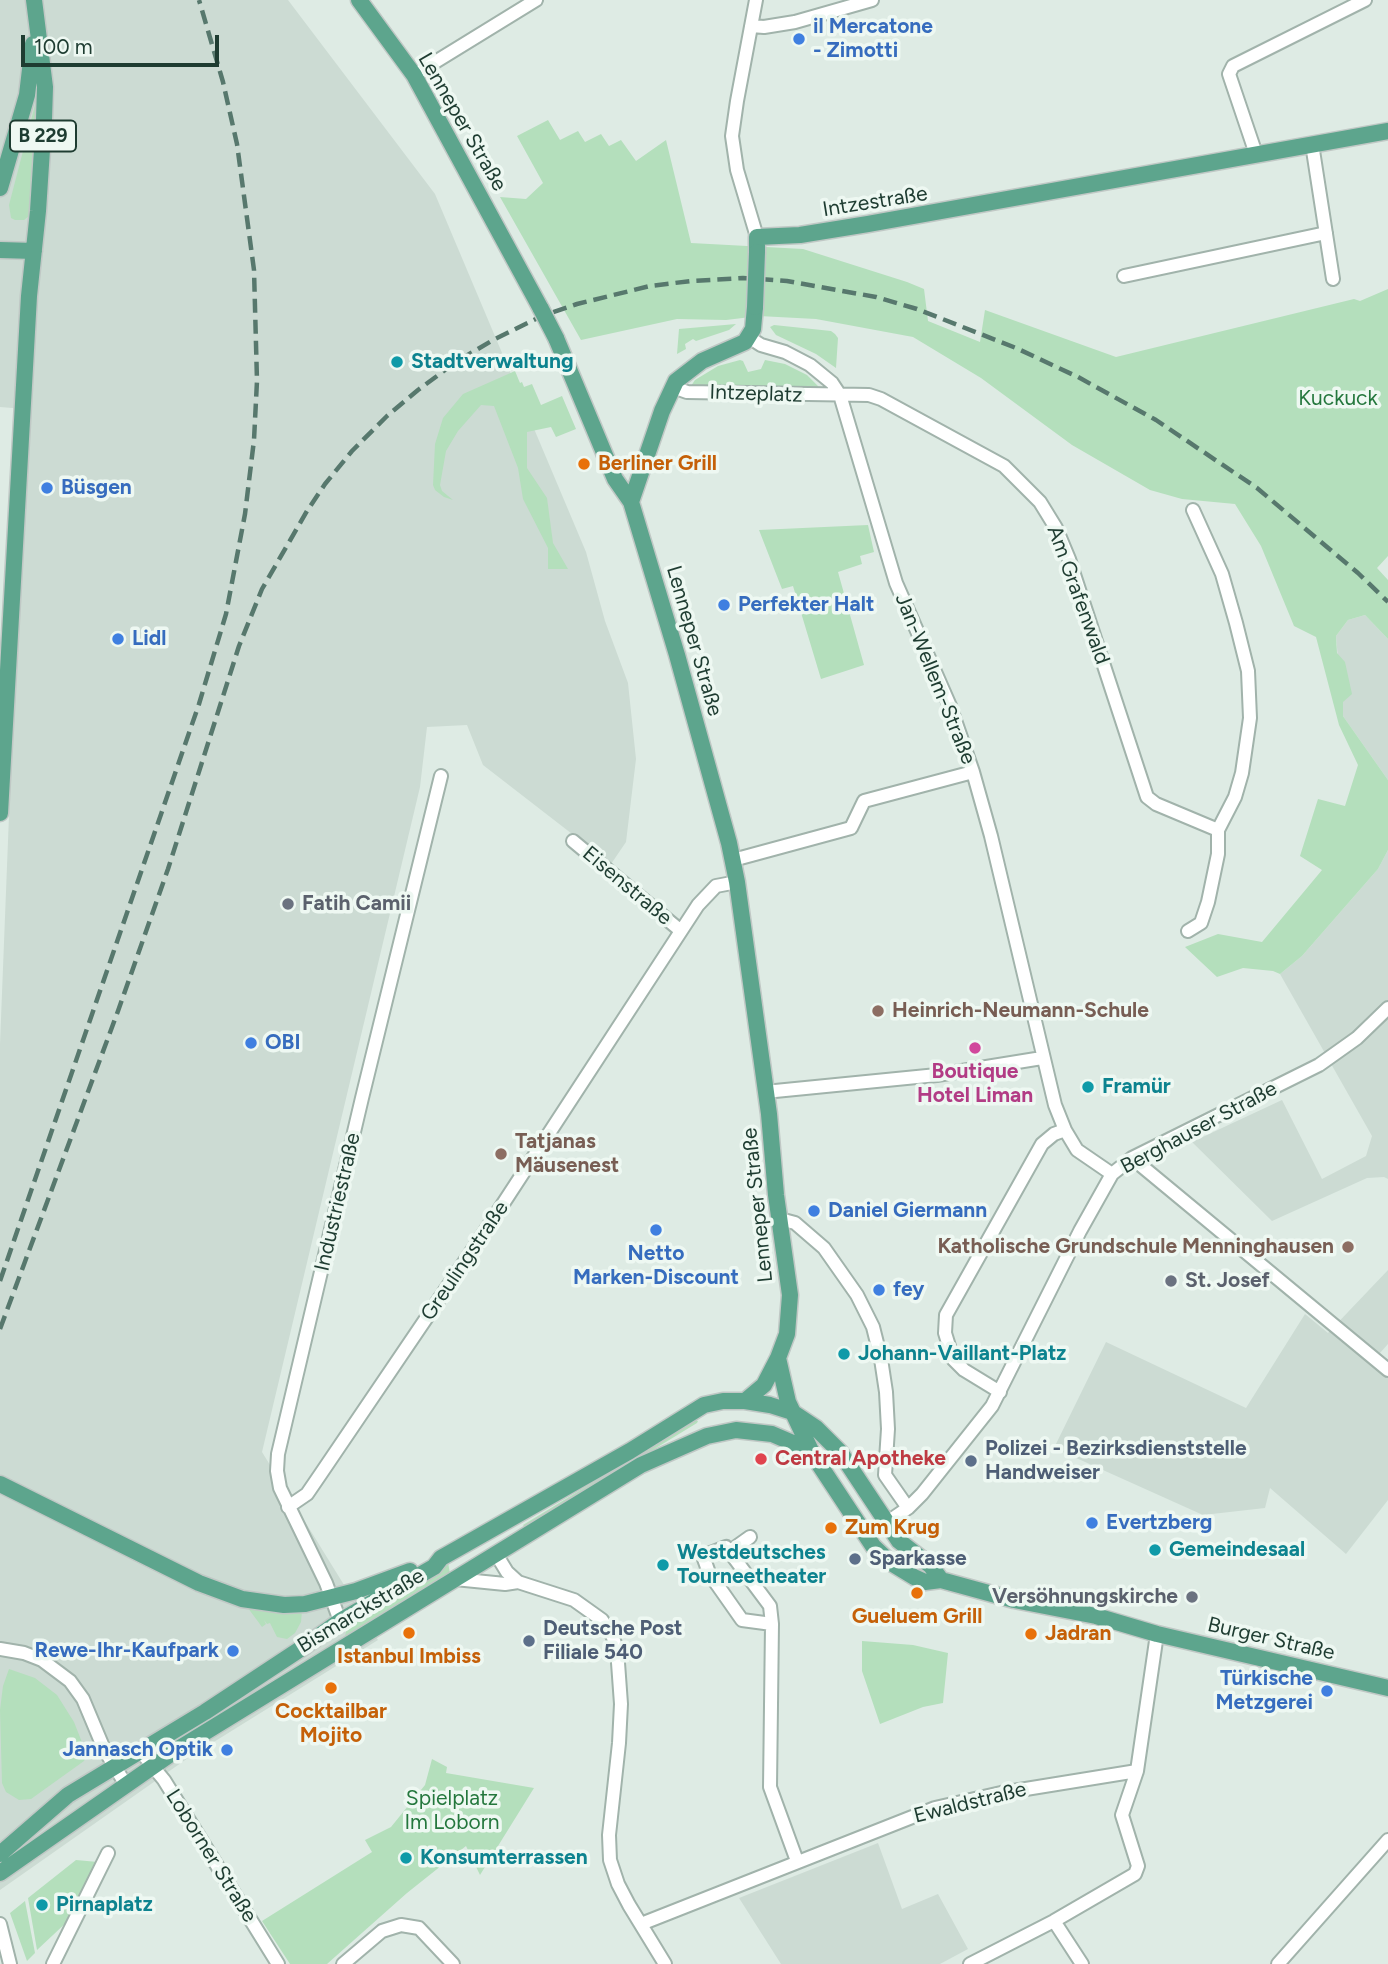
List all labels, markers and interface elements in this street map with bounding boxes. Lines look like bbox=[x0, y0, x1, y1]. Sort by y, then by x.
place label: il Mercatone - Zimotti bbox=[813, 14, 933, 64]
scale bar bbox=[24, 21, 222, 65]
marker: il Mercatone - Zimotti bbox=[791, 31, 807, 47]
text: 100 m bbox=[34, 34, 93, 59]
street label: Lenneper Straße bbox=[412, 48, 512, 196]
road number: B 229 bbox=[10, 120, 76, 152]
street label: Intzestraße bbox=[821, 181, 929, 223]
place label: Stadtverwaltung bbox=[411, 349, 574, 375]
marker: Stadtverwaltung bbox=[389, 354, 405, 370]
street label: Intzeplatz bbox=[709, 380, 803, 408]
park label: Kuckuck bbox=[1298, 386, 1378, 412]
place label: Berliner Grill bbox=[598, 451, 717, 477]
marker: Berliner Grill bbox=[576, 456, 592, 472]
place label: Büsgen bbox=[61, 475, 132, 501]
marker: Büsgen bbox=[39, 480, 55, 496]
street label: Am Grafenwald bbox=[1041, 522, 1115, 668]
street label: Lenneper Straße bbox=[660, 563, 728, 719]
street label: Jan-Wellem-Straße bbox=[889, 590, 981, 768]
place label: Perfekter Halt bbox=[738, 592, 874, 618]
marker: Perfekter Halt bbox=[716, 597, 732, 613]
place label: Lidl bbox=[132, 626, 166, 652]
marker: Lidl bbox=[110, 631, 126, 647]
street label: Eisenstraße bbox=[577, 841, 677, 931]
place label: Fatih Camii bbox=[302, 891, 411, 917]
marker: Fatih Camii bbox=[280, 896, 296, 912]
place label: Heinrich-Neumann-Schule bbox=[892, 998, 1149, 1024]
marker: Heinrich-Neumann-Schule bbox=[870, 1003, 886, 1019]
place label: OBI bbox=[265, 1030, 300, 1056]
marker: OBI bbox=[243, 1035, 259, 1051]
marker: Boutique Hotel Liman bbox=[967, 1040, 983, 1056]
place label: Boutique Hotel Liman bbox=[917, 1059, 1033, 1109]
place label: Framür bbox=[1102, 1074, 1171, 1100]
street label: Berghauser Straße bbox=[1117, 1076, 1281, 1180]
marker: Framür bbox=[1080, 1079, 1096, 1095]
street label: Lenneper Straße bbox=[737, 1126, 779, 1284]
place label: Tatjanas Mäusenest bbox=[515, 1129, 619, 1179]
street label: Industriestraße bbox=[310, 1130, 366, 1274]
marker: Tatjanas Mäusenest bbox=[493, 1146, 509, 1162]
street label: Greulingstraße bbox=[416, 1196, 514, 1326]
place label: Daniel Giermann bbox=[828, 1198, 987, 1224]
marker: Daniel Giermann bbox=[806, 1203, 822, 1219]
marker: Netto Marken-Discount bbox=[648, 1222, 664, 1238]
place label: Katholische Grundschule Menninghausen bbox=[937, 1234, 1334, 1260]
marker: Katholische Grundschule Menninghausen bbox=[1340, 1239, 1356, 1255]
place label: Netto Marken-Discount bbox=[573, 1241, 739, 1291]
place label: St. Josef bbox=[1185, 1268, 1270, 1294]
marker: St. Josef bbox=[1163, 1273, 1179, 1289]
place label: fey bbox=[893, 1277, 924, 1303]
marker: fey bbox=[871, 1282, 887, 1298]
place label: Johann-Vaillant-Platz bbox=[858, 1341, 1066, 1367]
marker: Johann-Vaillant-Platz bbox=[836, 1346, 852, 1362]
place label: Polizei - Bezirksdienststelle Handweiser bbox=[985, 1436, 1247, 1486]
place label: Central Apotheke bbox=[775, 1446, 946, 1472]
marker: Central Apotheke bbox=[753, 1451, 769, 1467]
marker: Polizei - Bezirksdienststelle Handweiser bbox=[963, 1453, 979, 1469]
place label: Evertzberg bbox=[1106, 1510, 1212, 1536]
place label: Zum Krug bbox=[845, 1515, 940, 1541]
marker: Evertzberg bbox=[1084, 1515, 1100, 1531]
marker: Zum Krug bbox=[823, 1520, 839, 1536]
place label: Gemeindesaal bbox=[1169, 1537, 1305, 1563]
place label: Westdeutsches Tourneetheater bbox=[677, 1540, 826, 1590]
marker: Gemeindesaal bbox=[1147, 1542, 1163, 1558]
place label: Sparkasse bbox=[869, 1546, 967, 1572]
marker: Sparkasse bbox=[847, 1551, 863, 1567]
marker: Westdeutsches Tourneetheater bbox=[655, 1557, 671, 1573]
street label: Bismarckstraße bbox=[293, 1563, 429, 1659]
place label: Versöhnungskirche bbox=[992, 1584, 1178, 1610]
marker: Gueluem Grill bbox=[909, 1585, 925, 1601]
marker: Versöhnungskirche bbox=[1184, 1589, 1200, 1605]
place label: Gueluem Grill bbox=[852, 1604, 982, 1630]
street label: Burger Straße bbox=[1205, 1612, 1337, 1666]
place label: Deutsche Post Filiale 540 bbox=[543, 1616, 682, 1666]
place label: Jadran bbox=[1045, 1621, 1111, 1647]
marker: Istanbul Imbiss bbox=[401, 1625, 417, 1641]
marker: Jadran bbox=[1023, 1626, 1039, 1642]
marker: Deutsche Post Filiale 540 bbox=[521, 1633, 537, 1649]
place label: Rewe-Ihr-Kaufpark bbox=[35, 1638, 219, 1664]
marker: Rewe-Ihr-Kaufpark bbox=[225, 1643, 241, 1659]
place label: Istanbul Imbiss bbox=[337, 1644, 481, 1670]
place label: Türkische Metzgerei bbox=[1216, 1666, 1313, 1716]
marker: Cocktailbar Mojito bbox=[323, 1680, 339, 1696]
marker: Türkische Metzgerei bbox=[1319, 1683, 1335, 1699]
place label: Cocktailbar Mojito bbox=[275, 1699, 387, 1749]
place label: Jannasch Optik bbox=[63, 1737, 213, 1763]
marker: Jannasch Optik bbox=[219, 1742, 235, 1758]
street label: Ewaldstraße bbox=[911, 1777, 1029, 1829]
street label: Loborner Straße bbox=[160, 1785, 262, 1927]
park label: Spielplatz Im Loborn bbox=[404, 1786, 500, 1836]
place label: Konsumterrassen bbox=[420, 1845, 588, 1871]
marker: Konsumterrassen bbox=[398, 1850, 414, 1866]
place label: Pirnaplatz bbox=[56, 1892, 153, 1918]
marker: Pirnaplatz bbox=[34, 1897, 50, 1913]

